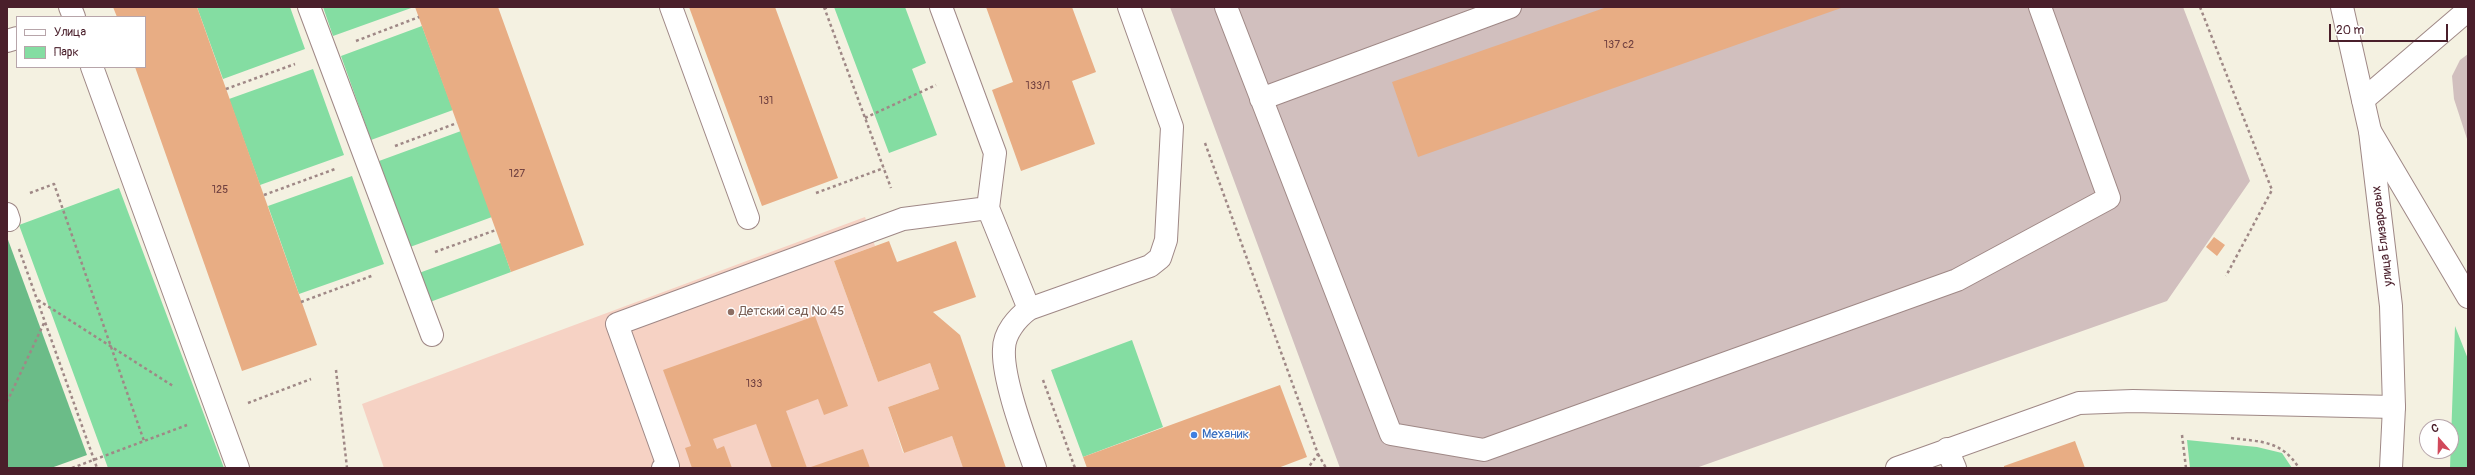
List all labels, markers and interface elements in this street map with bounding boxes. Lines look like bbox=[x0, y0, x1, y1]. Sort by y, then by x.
legend bbox=[16, 16, 146, 68]
scale bar bbox=[2331, 16, 2450, 42]
text: 20 m bbox=[2336, 23, 2364, 38]
text: Улица bbox=[54, 25, 86, 40]
house number: 137 с2 bbox=[1604, 38, 1634, 52]
text: Парк bbox=[54, 45, 79, 60]
house number: 133/1 bbox=[1026, 79, 1050, 93]
house number: 131 bbox=[759, 94, 773, 108]
house number: 127 bbox=[509, 167, 525, 181]
house number: 125 bbox=[212, 183, 228, 197]
street label: улица Елизаровых bbox=[2369, 185, 2397, 287]
place label: Детский сад № 45 bbox=[739, 304, 844, 320]
marker: Детский сад № 45 bbox=[726, 307, 736, 317]
house number: 133 bbox=[746, 377, 762, 391]
north arrow bbox=[2419, 419, 2459, 459]
text: С bbox=[2430, 421, 2440, 435]
place label: Механик bbox=[1202, 427, 1249, 443]
marker: Механик bbox=[1189, 430, 1199, 440]

